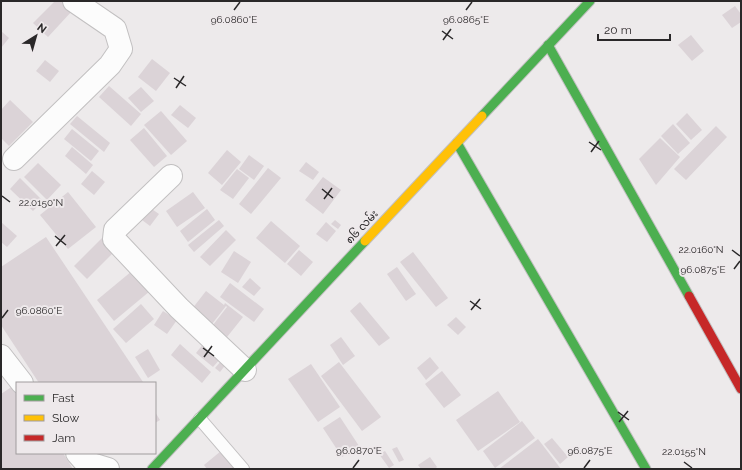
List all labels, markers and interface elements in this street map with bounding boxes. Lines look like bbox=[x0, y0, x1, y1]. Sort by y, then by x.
text: 96.0860°E bbox=[211, 14, 257, 25]
text: 96.0865°E bbox=[443, 14, 489, 25]
north arrow bbox=[16, 16, 56, 56]
scale bar bbox=[598, 16, 670, 42]
text: N bbox=[34, 21, 49, 36]
text: 20 m bbox=[604, 23, 632, 37]
text: 22.0150°N bbox=[19, 197, 63, 208]
street label: ၈၆ လမ်း bbox=[342, 207, 381, 247]
text: 22.0160°N bbox=[678, 244, 724, 255]
text: 96.0875°E bbox=[680, 264, 726, 275]
text: 96.0860°E bbox=[16, 305, 62, 316]
legend bbox=[16, 382, 156, 454]
text: Fast bbox=[52, 391, 75, 405]
text: Slow bbox=[52, 411, 79, 425]
text: Jam bbox=[52, 431, 75, 445]
text: 96.0870°E bbox=[336, 445, 382, 456]
text: 96.0875°E bbox=[567, 445, 613, 456]
text: 22.0155°N bbox=[662, 446, 706, 457]

